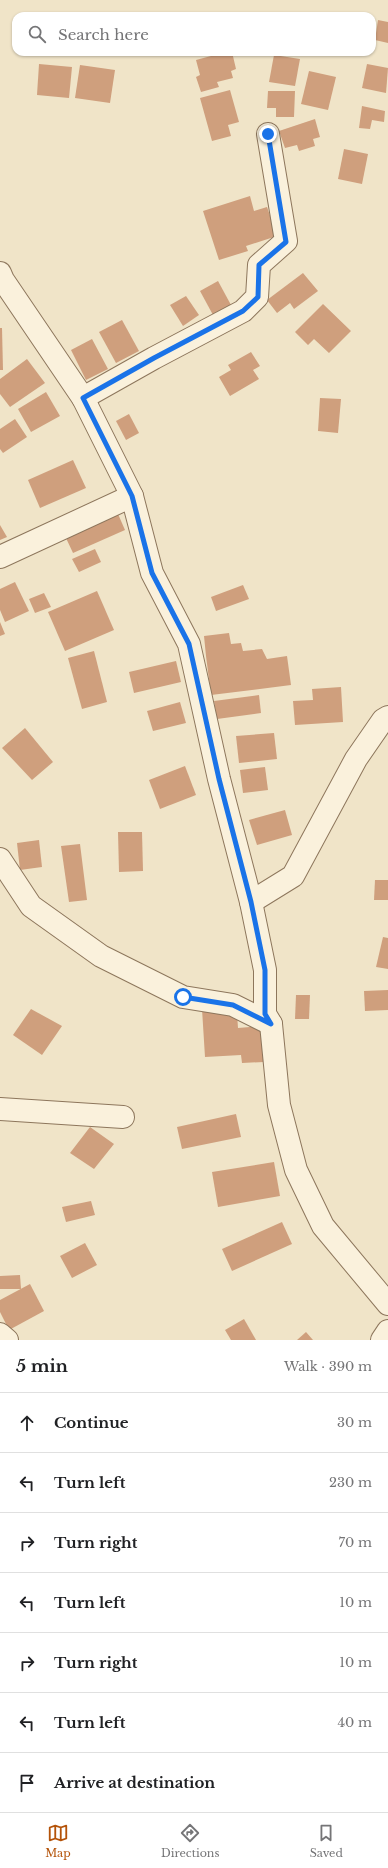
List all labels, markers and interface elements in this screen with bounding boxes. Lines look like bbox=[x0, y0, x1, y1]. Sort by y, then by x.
search box bbox=[12, 12, 376, 56]
icon: search bbox=[26, 23, 48, 45]
text: Search here bbox=[58, 25, 149, 44]
route end bbox=[259, 125, 277, 143]
route start bbox=[174, 988, 192, 1006]
text: 5 min bbox=[16, 1356, 68, 1377]
text: Walk · 390 m bbox=[284, 1358, 372, 1375]
icon: ahead bbox=[16, 1412, 38, 1434]
text: Continue bbox=[54, 1413, 129, 1432]
text: 30 m bbox=[337, 1414, 372, 1431]
icon: left bbox=[16, 1472, 38, 1494]
text: Turn left bbox=[54, 1473, 125, 1492]
text: 230 m bbox=[329, 1474, 372, 1491]
icon: right bbox=[16, 1532, 38, 1554]
text: Turn right bbox=[54, 1533, 137, 1552]
text: 70 m bbox=[339, 1534, 372, 1551]
icon: left bbox=[16, 1592, 38, 1614]
text: Turn left bbox=[54, 1593, 125, 1612]
text: 10 m bbox=[339, 1594, 372, 1611]
icon: right bbox=[16, 1652, 38, 1674]
text: Turn right bbox=[54, 1653, 137, 1672]
text: 10 m bbox=[339, 1654, 372, 1671]
icon: left bbox=[16, 1712, 38, 1734]
text: Turn left bbox=[54, 1713, 125, 1732]
text: 40 m bbox=[337, 1714, 372, 1731]
icon: arrive bbox=[16, 1772, 38, 1794]
text: Arrive at destination bbox=[54, 1773, 215, 1792]
tab: Map bbox=[45, 1822, 71, 1860]
tab: Directions bbox=[161, 1822, 219, 1860]
tab: Saved bbox=[310, 1822, 343, 1860]

